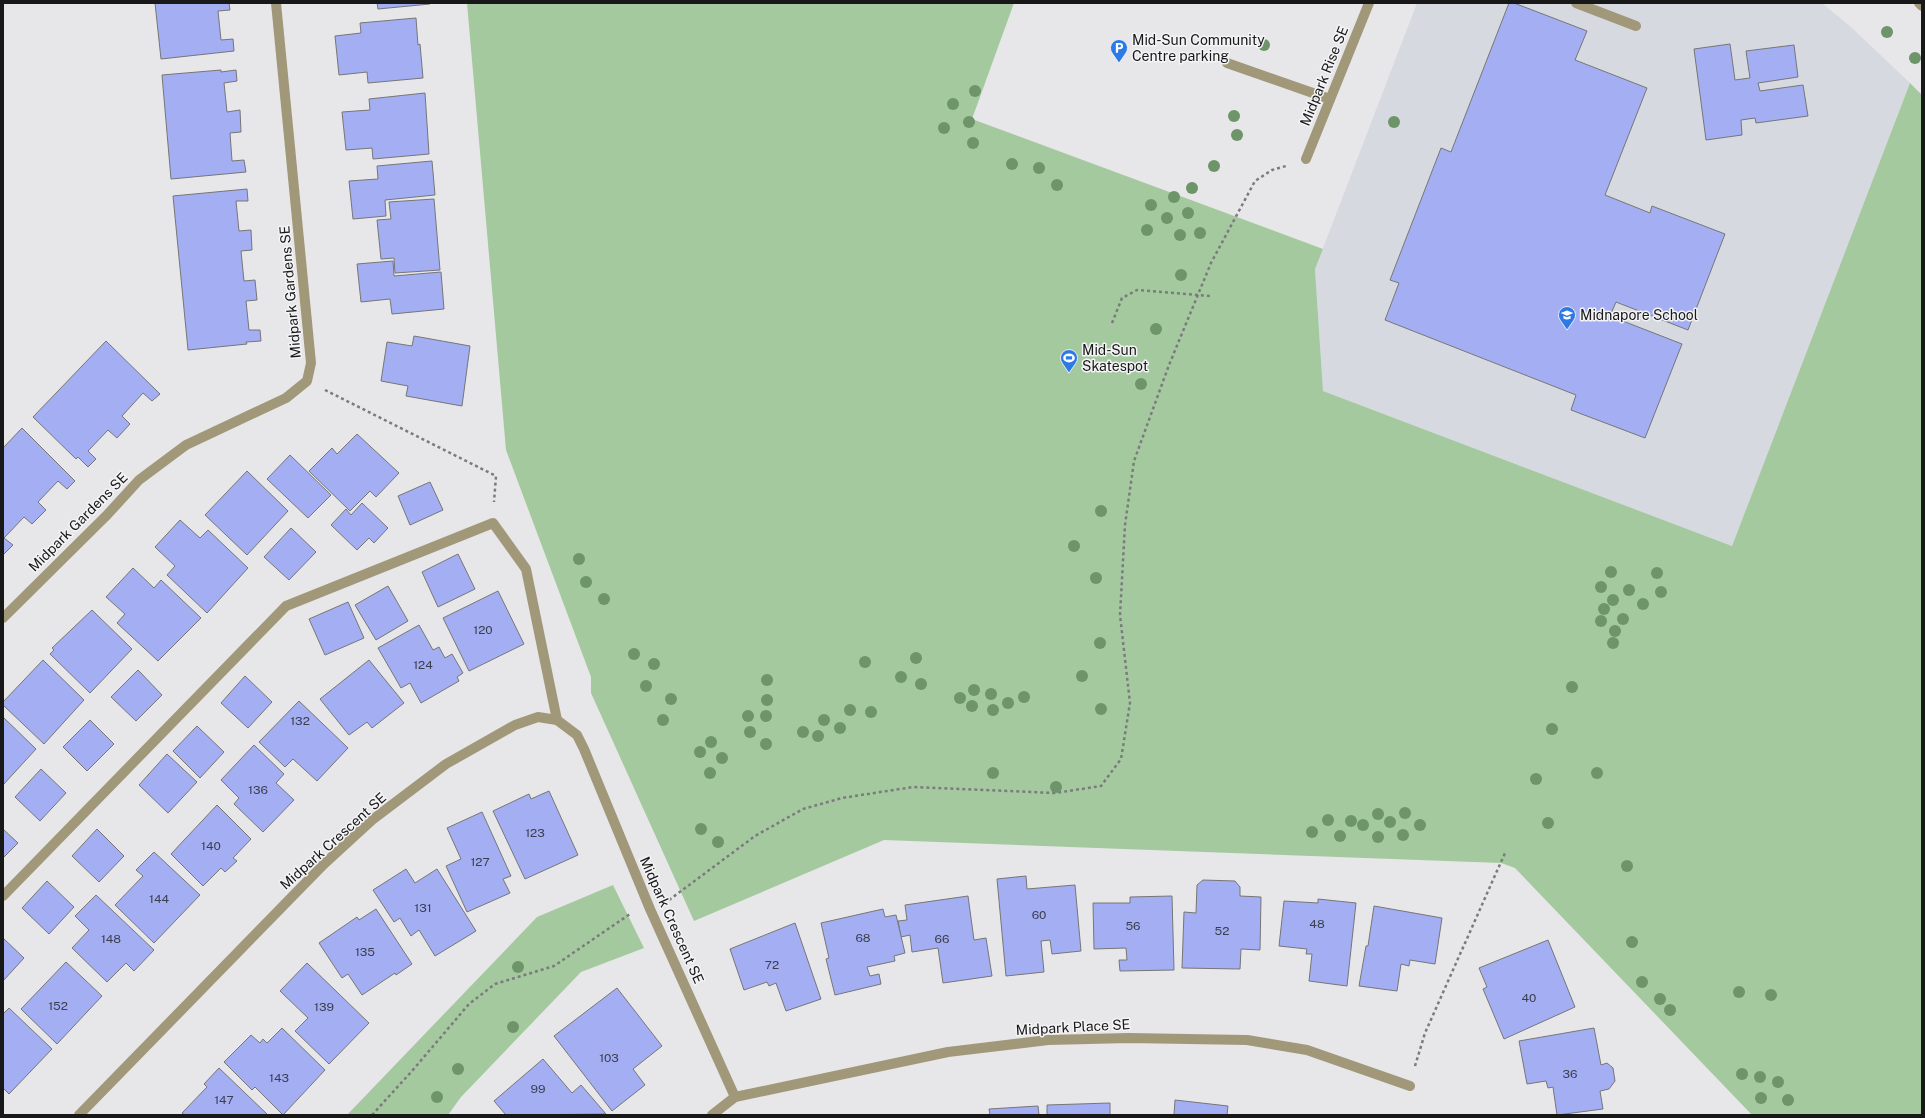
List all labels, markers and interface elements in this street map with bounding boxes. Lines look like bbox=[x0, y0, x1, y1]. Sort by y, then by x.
street label: Midpark Rise SE bbox=[1297, 24, 1351, 128]
place label: Mid-Sun Community Centre parking bbox=[1132, 32, 1265, 64]
parking icon: Mid-Sun Community Centre parking bbox=[1109, 38, 1129, 63]
street label: Midpark Gardens SE bbox=[276, 225, 304, 359]
school or university icon: Midnapore School bbox=[1557, 305, 1577, 330]
place label: Midnapore School bbox=[1580, 307, 1698, 323]
place label: Mid-Sun Skatespot bbox=[1082, 342, 1148, 374]
sports icon: Mid-Sun Skatespot bbox=[1059, 348, 1079, 373]
street label: Midpark Gardens SE bbox=[25, 469, 131, 575]
house number: 120 bbox=[473, 623, 493, 637]
house number: 124 bbox=[413, 658, 433, 672]
house number: 132 bbox=[290, 714, 310, 728]
house number: 136 bbox=[248, 783, 268, 797]
street label: Midpark Crescent SE bbox=[277, 789, 389, 893]
house number: 123 bbox=[525, 826, 545, 840]
house number: 140 bbox=[201, 839, 221, 853]
street label: Midpark Crescent SE bbox=[637, 854, 707, 986]
house number: 127 bbox=[470, 855, 490, 869]
house number: 144 bbox=[149, 892, 169, 906]
house number: 131 bbox=[414, 901, 432, 915]
house number: 60 bbox=[1032, 908, 1046, 922]
house number: 48 bbox=[1309, 917, 1325, 931]
house number: 56 bbox=[1125, 919, 1141, 933]
house number: 52 bbox=[1215, 924, 1229, 938]
house number: 68 bbox=[855, 931, 871, 945]
house number: 148 bbox=[101, 932, 121, 946]
house number: 66 bbox=[935, 932, 949, 946]
house number: 135 bbox=[355, 945, 375, 959]
house number: 72 bbox=[765, 958, 779, 972]
house number: 40 bbox=[1522, 991, 1536, 1005]
house number: 152 bbox=[48, 999, 68, 1013]
house number: 139 bbox=[314, 1000, 334, 1014]
street label: Midpark Place SE bbox=[1015, 1016, 1131, 1038]
house number: 103 bbox=[599, 1051, 619, 1065]
house number: 36 bbox=[1563, 1067, 1577, 1081]
house number: 143 bbox=[269, 1071, 289, 1085]
house number: 99 bbox=[531, 1082, 545, 1096]
house number: 147 bbox=[214, 1093, 234, 1107]

